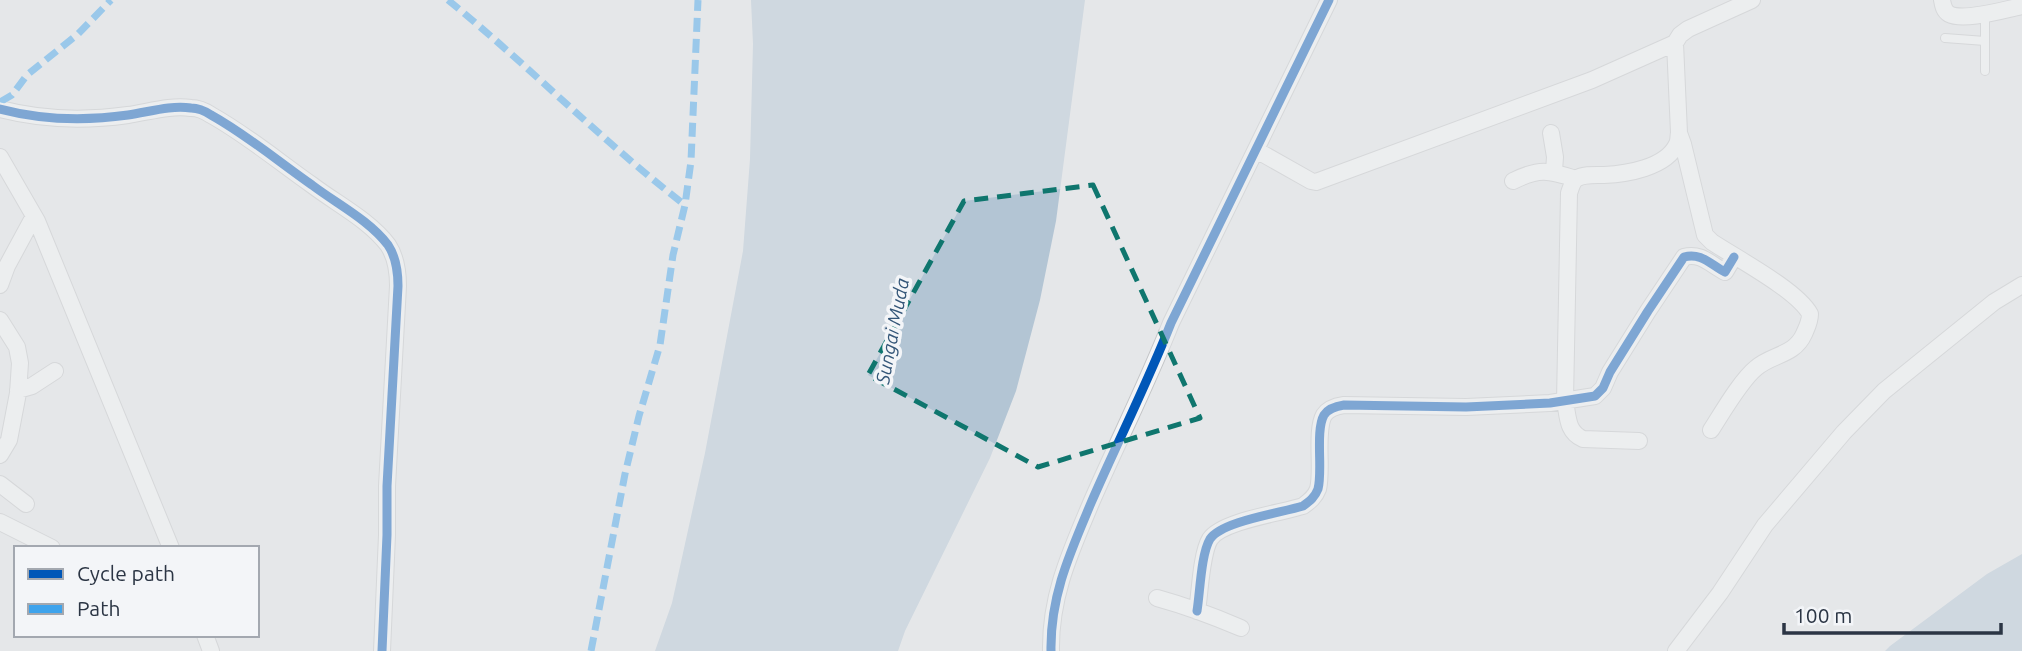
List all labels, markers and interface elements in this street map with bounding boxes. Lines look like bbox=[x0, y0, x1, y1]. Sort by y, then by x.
water label: Sungai Muda bbox=[871, 276, 913, 387]
legend bbox=[14, 546, 259, 637]
text: Cycle path bbox=[77, 561, 175, 585]
scale bar bbox=[1784, 592, 2001, 636]
text: Path bbox=[77, 596, 120, 620]
text: 100 m bbox=[1794, 603, 1852, 627]

